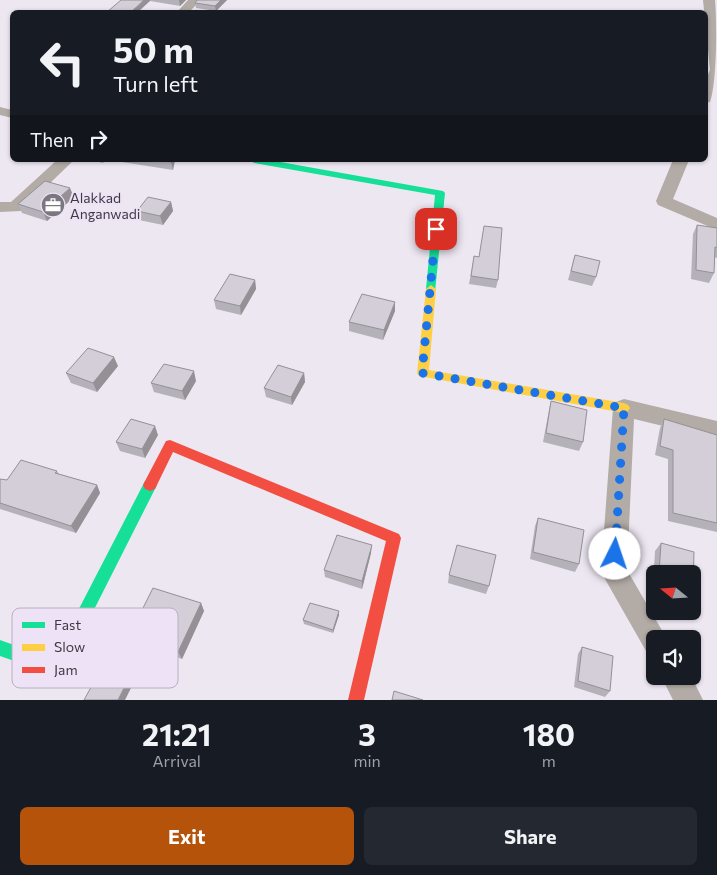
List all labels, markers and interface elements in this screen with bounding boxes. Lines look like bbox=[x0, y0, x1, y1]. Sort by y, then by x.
text: 50 m bbox=[113, 27, 194, 70]
icon: left bbox=[30, 30, 95, 95]
text: Turn left bbox=[113, 70, 198, 97]
icon: right bbox=[84, 125, 112, 153]
text: Then bbox=[30, 128, 74, 151]
place label: Alakkad Anganwadi bbox=[70, 189, 140, 222]
office icon: Alakkad Anganwadi bbox=[40, 192, 66, 218]
pin bbox=[415, 208, 457, 250]
icon: arrive bbox=[422, 215, 450, 243]
position arrow bbox=[588, 527, 640, 579]
north arrow bbox=[646, 565, 701, 620]
map controls bbox=[646, 565, 701, 685]
legend bbox=[12, 608, 178, 688]
text: Fast bbox=[54, 616, 81, 633]
button: sound bbox=[646, 630, 701, 685]
text: Slow bbox=[54, 638, 85, 655]
text: Jam bbox=[54, 661, 78, 678]
text: 21:21 bbox=[142, 715, 211, 752]
text: 3 bbox=[358, 715, 376, 752]
text: 180 bbox=[523, 715, 575, 752]
text: Arrival bbox=[153, 751, 201, 770]
text: min bbox=[353, 751, 381, 770]
text: m bbox=[542, 751, 556, 770]
button: Exit bbox=[20, 807, 354, 865]
button: Share bbox=[364, 807, 697, 865]

